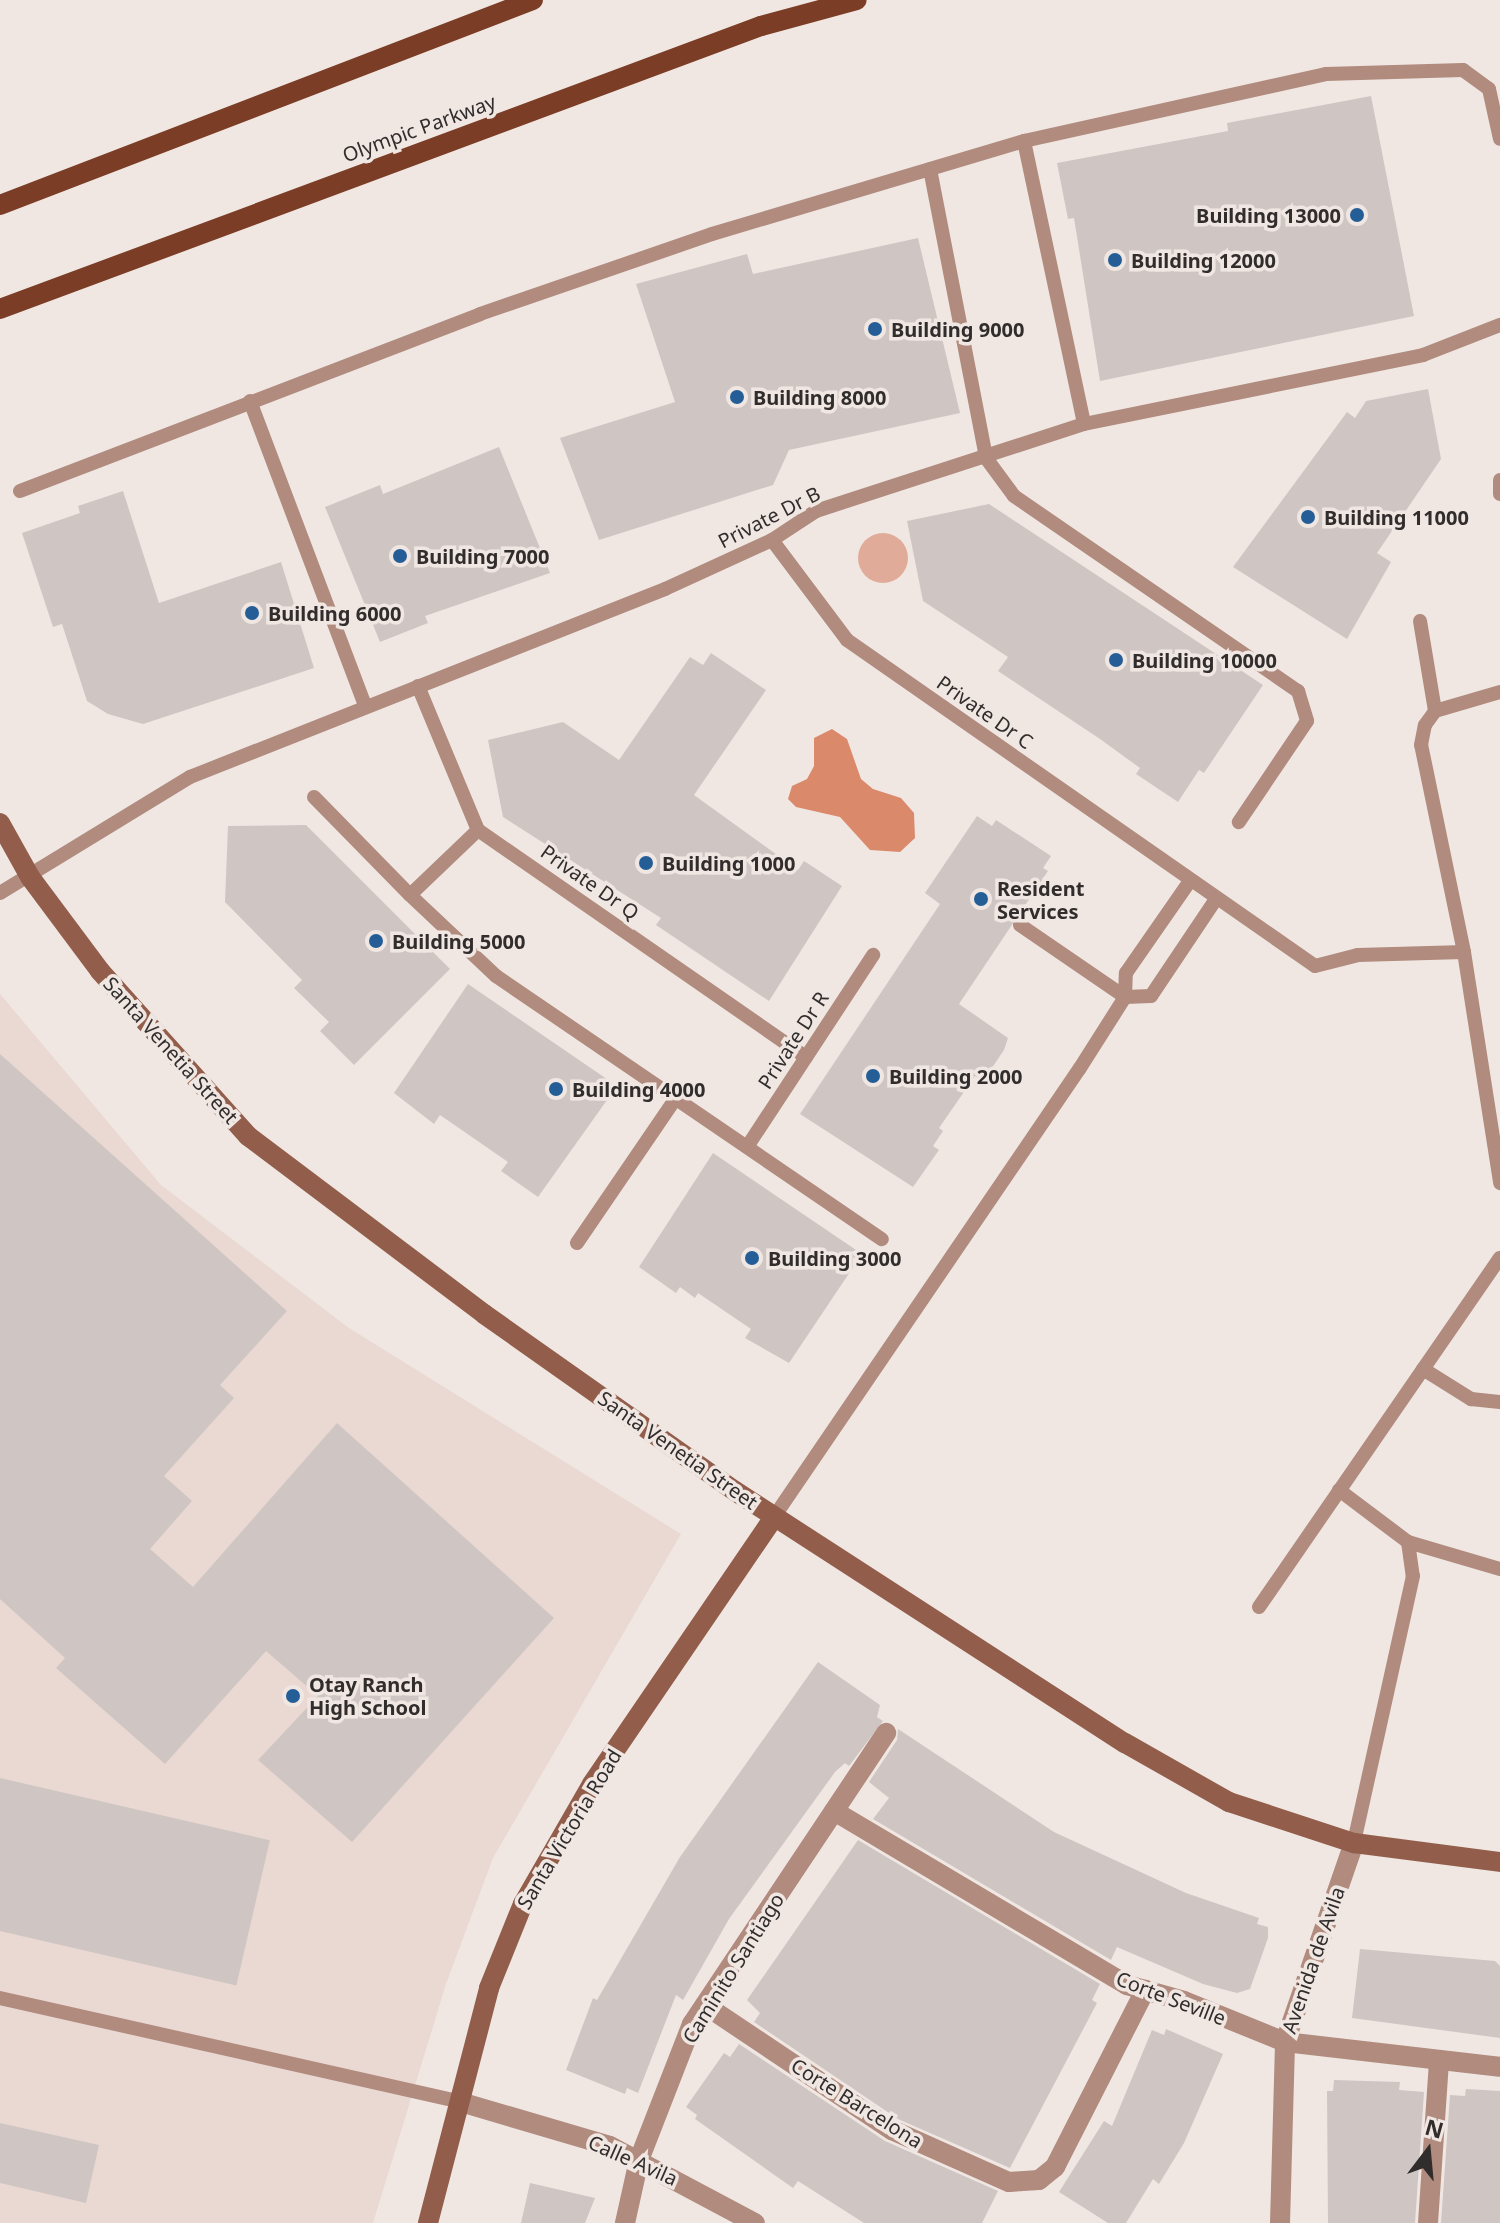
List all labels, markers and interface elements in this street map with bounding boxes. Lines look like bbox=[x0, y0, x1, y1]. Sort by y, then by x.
street label: Olympic Parkway bbox=[339, 89, 499, 167]
place label: Building 13000 bbox=[1196, 203, 1341, 227]
marker: Building 13000 bbox=[1348, 206, 1366, 224]
place label: Building 12000 bbox=[1131, 248, 1276, 272]
marker: Building 12000 bbox=[1106, 251, 1124, 269]
place label: Building 9000 bbox=[891, 317, 1024, 341]
marker: Building 9000 bbox=[866, 320, 884, 338]
place label: Building 8000 bbox=[753, 385, 886, 409]
marker: Building 8000 bbox=[728, 388, 746, 406]
street label: Private Dr B bbox=[714, 481, 824, 553]
place label: Building 11000 bbox=[1324, 505, 1469, 529]
marker: Building 11000 bbox=[1299, 508, 1317, 526]
place label: Building 7000 bbox=[416, 544, 549, 568]
marker: Building 7000 bbox=[391, 547, 409, 565]
place label: Building 6000 bbox=[268, 601, 401, 625]
marker: Building 6000 bbox=[243, 604, 261, 622]
place label: Building 10000 bbox=[1132, 648, 1277, 672]
marker: Building 10000 bbox=[1107, 651, 1125, 669]
street label: Private Dr C bbox=[933, 670, 1037, 754]
street label: Private Dr Q bbox=[536, 839, 644, 925]
place label: Building 1000 bbox=[662, 851, 795, 875]
marker: Building 1000 bbox=[637, 854, 655, 872]
place label: Resident Services bbox=[997, 876, 1084, 923]
marker: Resident Services bbox=[972, 890, 990, 908]
place label: Building 5000 bbox=[392, 929, 525, 953]
marker: Building 5000 bbox=[367, 932, 385, 950]
street label: Santa Venetia Street bbox=[99, 972, 243, 1128]
street label: Private Dr R bbox=[753, 987, 833, 1093]
place label: Building 2000 bbox=[889, 1064, 1022, 1088]
marker: Building 2000 bbox=[864, 1067, 882, 1085]
place label: Building 4000 bbox=[572, 1077, 705, 1101]
marker: Building 4000 bbox=[547, 1080, 565, 1098]
place label: Building 3000 bbox=[768, 1246, 901, 1270]
marker: Building 3000 bbox=[743, 1249, 761, 1267]
street label: Santa Venetia Street bbox=[594, 1386, 762, 1514]
place label: Otay Ranch High School bbox=[309, 1672, 426, 1719]
marker: Otay Ranch High School bbox=[284, 1687, 302, 1705]
street label: Santa Victoria Road bbox=[512, 1745, 626, 1913]
street label: Avenida de Avila bbox=[1277, 1883, 1349, 2037]
street label: Caminito Santiago bbox=[677, 1889, 789, 2047]
street label: Corte Seville bbox=[1113, 1966, 1229, 2030]
street label: Corte Barcelona bbox=[787, 2053, 927, 2153]
north arrow bbox=[1388, 2111, 1468, 2191]
text: N bbox=[1422, 2111, 1447, 2145]
street label: Calle Avila bbox=[585, 2130, 681, 2190]

